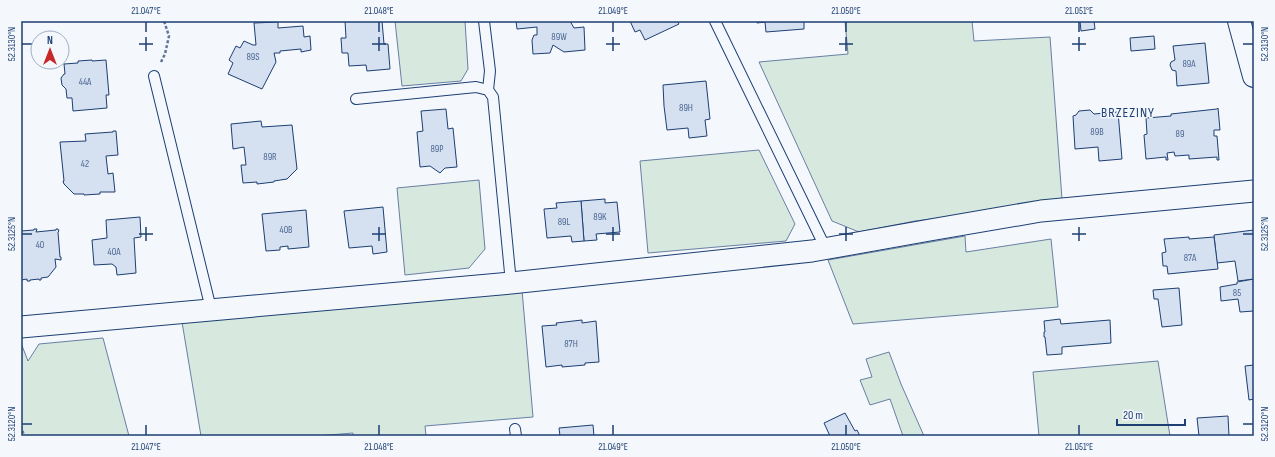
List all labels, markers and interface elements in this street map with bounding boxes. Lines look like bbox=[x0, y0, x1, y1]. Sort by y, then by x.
text: 21.047°E bbox=[131, 5, 161, 17]
text: 21.048°E bbox=[364, 5, 394, 17]
text: 21.049°E bbox=[598, 5, 628, 17]
text: 21.050°E bbox=[831, 5, 861, 17]
text: 21.051°E bbox=[1065, 5, 1093, 17]
text: 52.3130°N bbox=[6, 27, 18, 61]
text: 52.3130°N bbox=[1259, 27, 1271, 61]
north arrow bbox=[30, 30, 70, 70]
house number: 89W bbox=[551, 31, 567, 43]
text: N bbox=[47, 34, 53, 47]
house number: 89S bbox=[246, 51, 260, 63]
house number: 89A bbox=[1182, 58, 1196, 70]
house number: 44A bbox=[79, 76, 92, 88]
house number: 89H bbox=[679, 102, 693, 114]
district label: BRZEZINY bbox=[1101, 104, 1155, 121]
house number: 89B bbox=[1090, 126, 1104, 138]
house number: 89 bbox=[1176, 128, 1184, 140]
house number: 89P bbox=[430, 143, 444, 155]
house number: 89R bbox=[263, 151, 277, 163]
house number: 42 bbox=[81, 158, 89, 170]
house number: 89K bbox=[593, 211, 607, 223]
house number: 89L bbox=[558, 216, 571, 228]
text: 52.3125°N bbox=[6, 217, 18, 251]
text: 52.3125°N bbox=[1259, 217, 1271, 251]
house number: 40B bbox=[279, 224, 293, 236]
house number: 40 bbox=[36, 239, 44, 251]
house number: 40A bbox=[108, 246, 121, 258]
house number: 87A bbox=[1184, 252, 1197, 264]
house number: 85 bbox=[1233, 287, 1241, 299]
house number: 87H bbox=[564, 338, 578, 350]
scale bar bbox=[1117, 401, 1185, 427]
text: 52.3120°N bbox=[6, 407, 18, 441]
text: 52.3120°N bbox=[1259, 407, 1271, 441]
text: 20 m bbox=[1123, 408, 1143, 423]
text: 21.047°E bbox=[131, 441, 161, 453]
text: 21.048°E bbox=[364, 441, 394, 453]
text: 21.049°E bbox=[598, 441, 628, 453]
text: 21.050°E bbox=[831, 441, 861, 453]
text: 21.051°E bbox=[1065, 441, 1093, 453]

